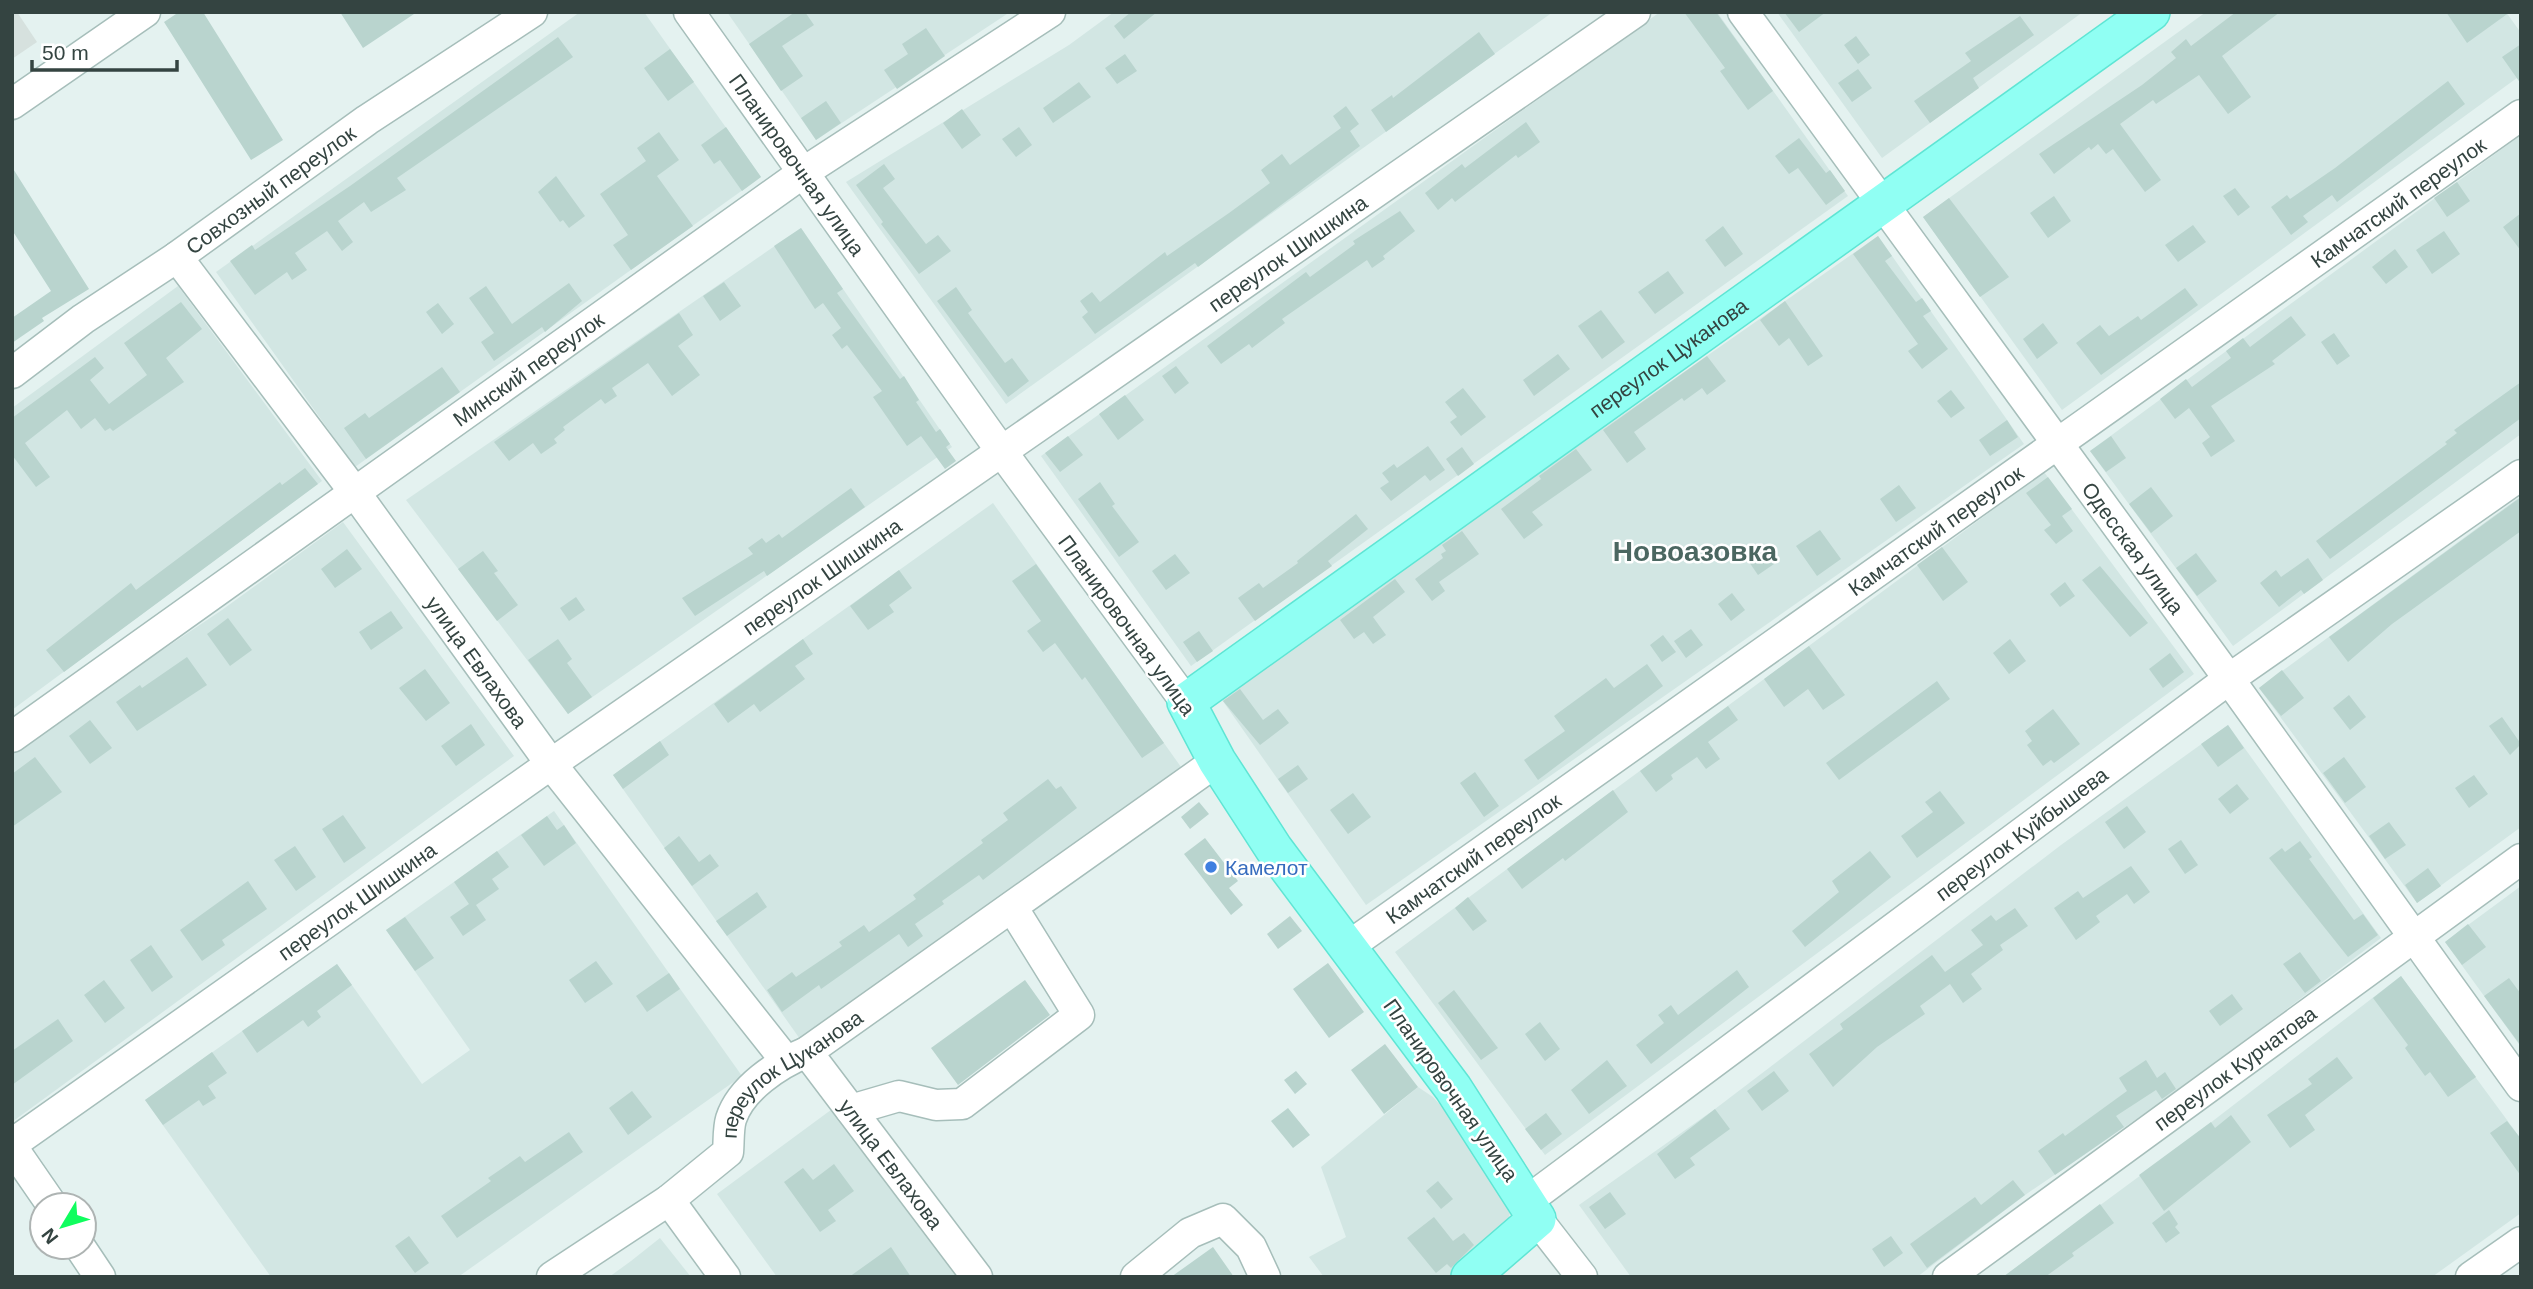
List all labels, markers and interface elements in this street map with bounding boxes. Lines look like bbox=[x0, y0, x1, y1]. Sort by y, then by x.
scale bar bbox=[32, 28, 177, 72]
text: 50 m bbox=[42, 41, 89, 64]
street label: Планировочная улица bbox=[725, 69, 870, 260]
street label: Совхозный переулок bbox=[181, 120, 360, 258]
street label: Камчатский переулок bbox=[2306, 132, 2490, 272]
street label: переулок Шишкина bbox=[1204, 190, 1371, 316]
street label: переулок Цуканова bbox=[1585, 293, 1752, 422]
street label: Минский переулок bbox=[448, 307, 609, 430]
street label: Камчатский переулок bbox=[1844, 460, 2028, 600]
street label: Одесская улица bbox=[2078, 478, 2189, 618]
street label: переулок Шишкина bbox=[738, 513, 906, 639]
street label: Планировочная улица bbox=[1054, 530, 1200, 720]
district label: Новоазовка bbox=[1613, 536, 1778, 567]
street label: улица Евлахова bbox=[422, 592, 533, 732]
street label: переулок Куйбышева bbox=[1931, 762, 2112, 905]
street label: Камчатский переулок bbox=[1381, 788, 1565, 928]
street label: переулок Шишкина bbox=[274, 837, 440, 964]
place label: Камелот bbox=[1225, 856, 1308, 879]
marker: Камелот bbox=[1203, 859, 1219, 875]
street label: Планировочная улица bbox=[1379, 995, 1523, 1186]
street label: переулок Курчатова bbox=[2149, 1001, 2321, 1135]
street label: переулок Цуканова bbox=[717, 1005, 867, 1139]
street label: улица Евлахова bbox=[835, 1094, 948, 1233]
north arrow bbox=[28, 1191, 98, 1261]
text: N bbox=[37, 1224, 62, 1248]

